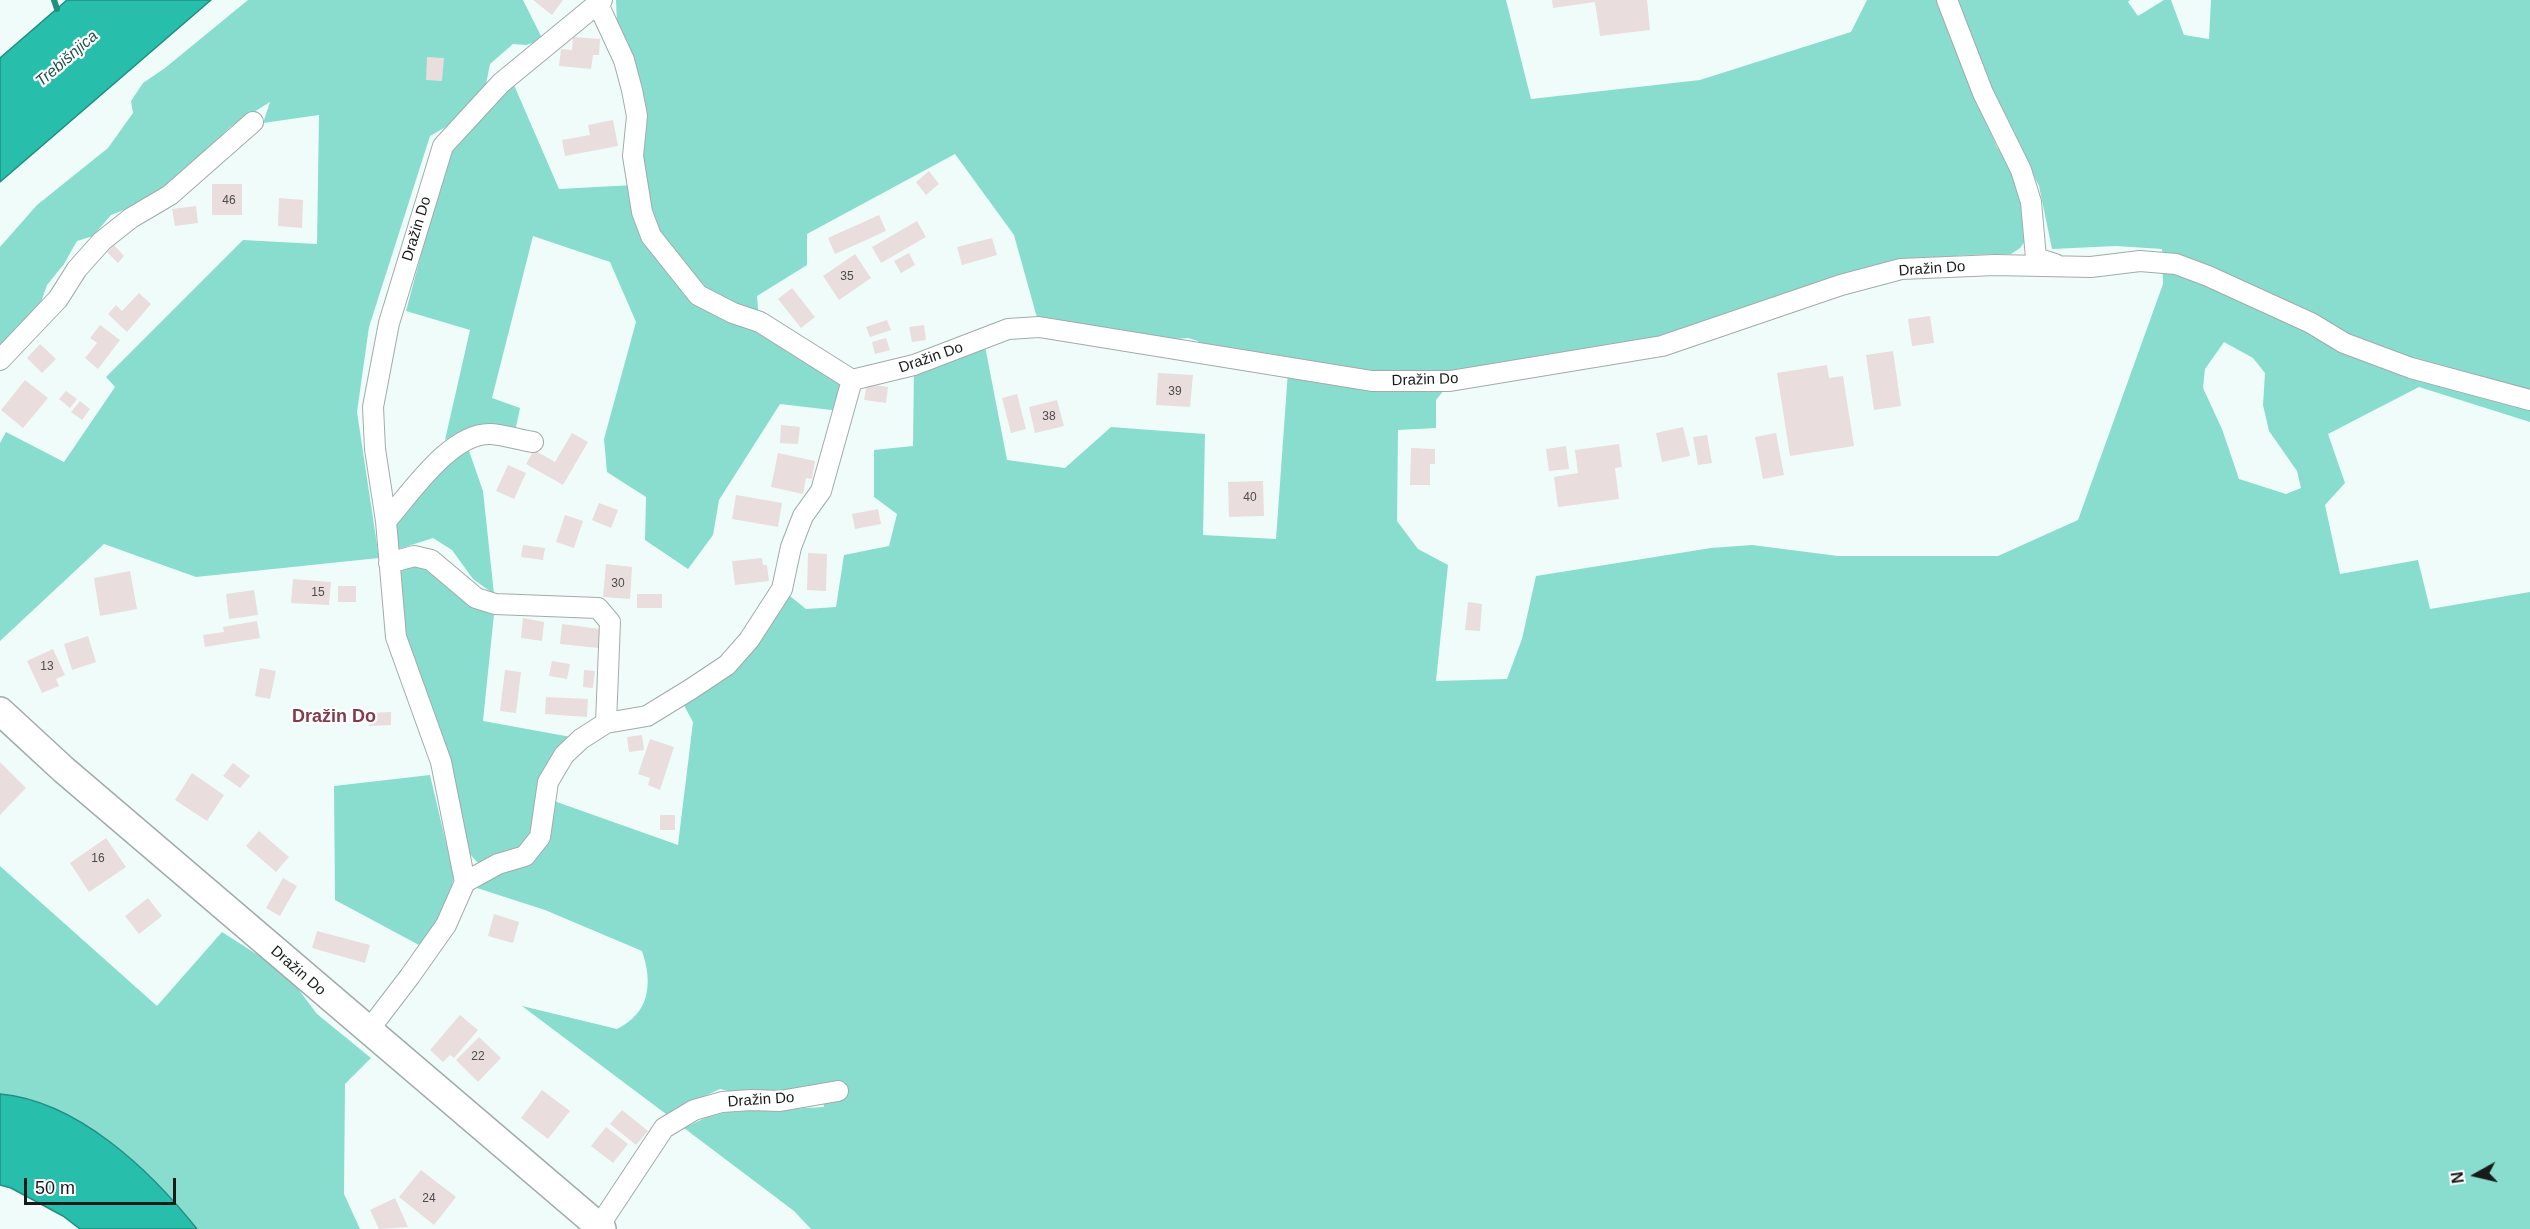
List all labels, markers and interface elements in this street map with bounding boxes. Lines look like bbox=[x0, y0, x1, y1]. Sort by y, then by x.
water label: Trebišnjica bbox=[32, 27, 102, 91]
house number: 46 bbox=[222, 194, 236, 208]
street label: Dražin Do bbox=[399, 194, 435, 264]
street label: Dražin Do bbox=[1898, 258, 1966, 280]
house number: 35 bbox=[840, 270, 854, 284]
street label: Dražin Do bbox=[897, 339, 965, 377]
street label: Dražin Do bbox=[1391, 370, 1459, 390]
house number: 39 bbox=[1168, 385, 1182, 399]
house number: 38 bbox=[1042, 410, 1056, 424]
house number: 40 bbox=[1243, 491, 1257, 505]
house number: 30 bbox=[611, 577, 625, 591]
house number: 15 bbox=[311, 586, 325, 600]
house number: 13 bbox=[40, 660, 54, 674]
district label: Dražin Do bbox=[292, 706, 376, 728]
house number: 16 bbox=[91, 852, 105, 866]
street label: Dražin Do bbox=[267, 942, 329, 1000]
house number: 22 bbox=[471, 1050, 485, 1064]
street label: Dražin Do bbox=[727, 1089, 795, 1111]
north arrow bbox=[2446, 1145, 2506, 1205]
scale bar bbox=[27, 1166, 178, 1204]
text: N bbox=[2448, 1171, 2467, 1184]
text: 50 m bbox=[35, 1178, 75, 1198]
house number: 24 bbox=[422, 1192, 436, 1206]

